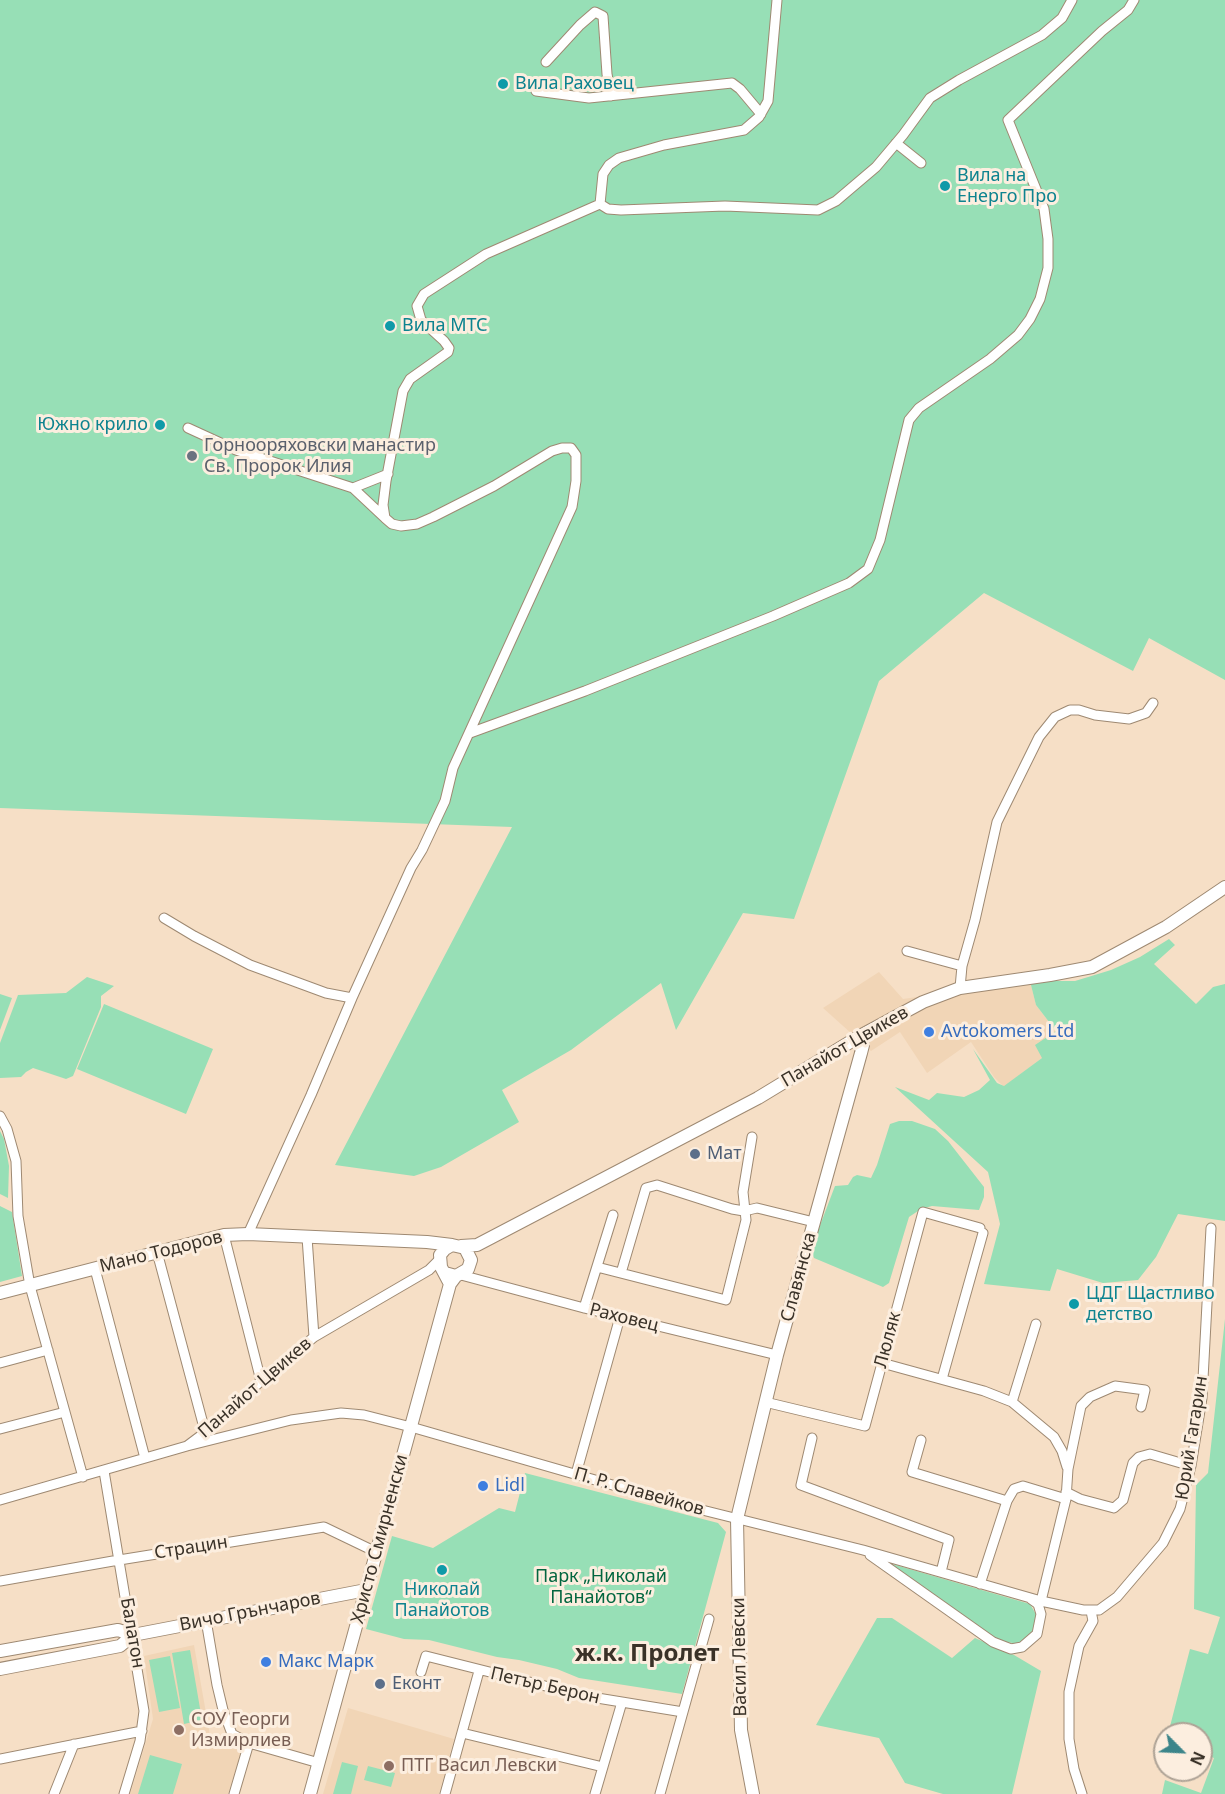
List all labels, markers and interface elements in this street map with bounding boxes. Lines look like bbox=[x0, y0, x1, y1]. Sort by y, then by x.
place label: Вила Раховец bbox=[515, 73, 634, 95]
marker: Вила Раховец bbox=[496, 77, 510, 91]
place label: Вила на Енерго Про bbox=[957, 165, 1057, 207]
marker: Вила на Енерго Про bbox=[938, 179, 952, 193]
place label: Вила МТС bbox=[402, 315, 488, 337]
marker: Вила МТС bbox=[383, 319, 397, 333]
place label: Южно крило bbox=[37, 414, 148, 436]
marker: Южно крило bbox=[153, 418, 167, 432]
place label: Горнооряховски манастир Св. Пророк Илия bbox=[204, 435, 436, 478]
marker: Горнооряховски манастир Св. Пророк Илия bbox=[185, 449, 199, 463]
street label: Панайот Цвикев bbox=[778, 1002, 912, 1092]
place label: Avtokomers Ltd bbox=[941, 1021, 1074, 1043]
marker: Avtokomers Ltd bbox=[922, 1025, 936, 1039]
place label: Мат bbox=[707, 1143, 742, 1165]
marker: Мат bbox=[688, 1147, 702, 1161]
street label: Мано Тодоров bbox=[97, 1226, 225, 1278]
street label: Славянска bbox=[777, 1230, 821, 1324]
place label: ЦДГ Щастливо детство bbox=[1086, 1283, 1215, 1326]
marker: ЦДГ Щастливо детство bbox=[1067, 1297, 1081, 1311]
street label: Раховец bbox=[587, 1299, 661, 1337]
street label: Люляк bbox=[870, 1309, 906, 1371]
street label: Панайот Цвикев bbox=[194, 1333, 316, 1443]
street label: Юрий Гагарин bbox=[1172, 1374, 1212, 1502]
street label: Христо Смирненски bbox=[347, 1452, 413, 1626]
street label: П. Р. Славейков bbox=[572, 1463, 706, 1521]
place label: Lidl bbox=[495, 1475, 525, 1497]
marker: Lidl bbox=[476, 1479, 490, 1493]
street label: Страцин bbox=[153, 1532, 229, 1564]
marker: Николай Панайотов bbox=[435, 1563, 449, 1577]
park label: Парк „Николай Панайотов“ bbox=[535, 1566, 667, 1608]
place label: Николай Панайотов bbox=[395, 1579, 489, 1622]
street label: Вичо Грънчаров bbox=[178, 1588, 322, 1636]
street label: Балатон bbox=[115, 1596, 149, 1670]
street label: Васил Левски bbox=[728, 1597, 752, 1717]
district label: ж.к. Пролет bbox=[575, 1640, 719, 1668]
place label: Макс Марк bbox=[278, 1651, 374, 1673]
marker: Макс Марк bbox=[259, 1655, 273, 1669]
street label: Петър Берон bbox=[488, 1663, 602, 1709]
place label: Еконт bbox=[392, 1673, 441, 1695]
marker: Еконт bbox=[373, 1677, 387, 1691]
place label: СОУ Георги Измирлиев bbox=[191, 1709, 291, 1752]
north arrow bbox=[1153, 1722, 1213, 1782]
marker: СОУ Георги Измирлиев bbox=[172, 1723, 186, 1737]
text: N bbox=[1185, 1748, 1210, 1769]
place label: ПТГ Васил Левски bbox=[401, 1755, 557, 1777]
marker: ПТГ Васил Левски bbox=[382, 1759, 396, 1773]

